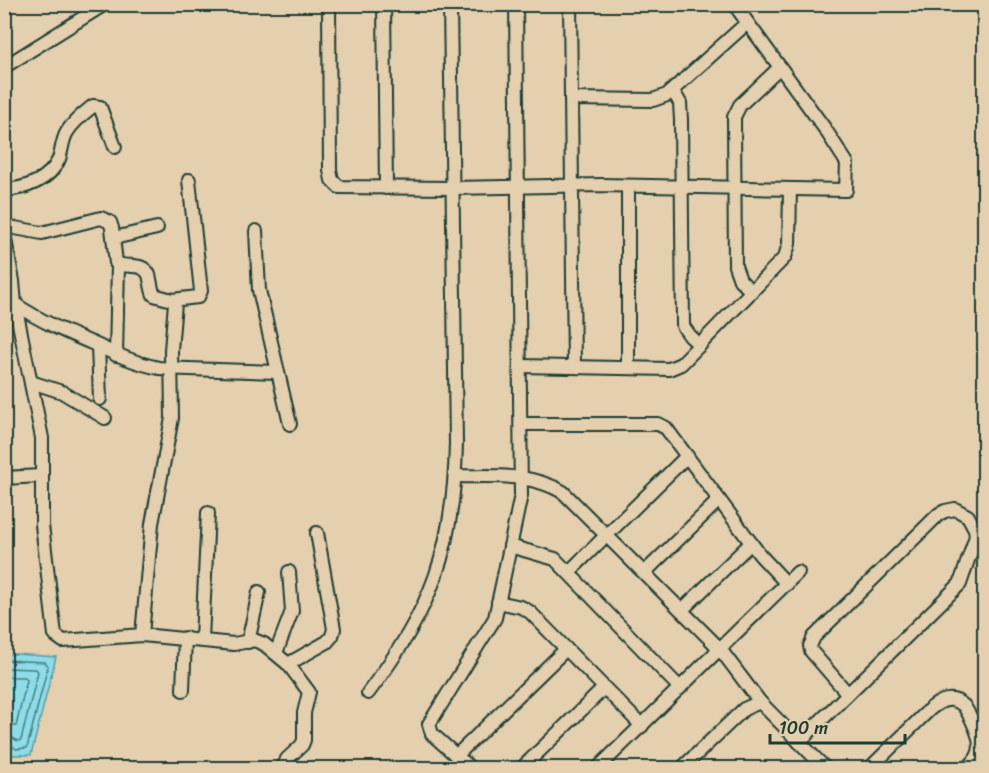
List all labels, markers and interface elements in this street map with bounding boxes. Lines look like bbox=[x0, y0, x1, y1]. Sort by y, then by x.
scale bar bbox=[770, 707, 905, 745]
text: 100 m bbox=[779, 712, 828, 744]

